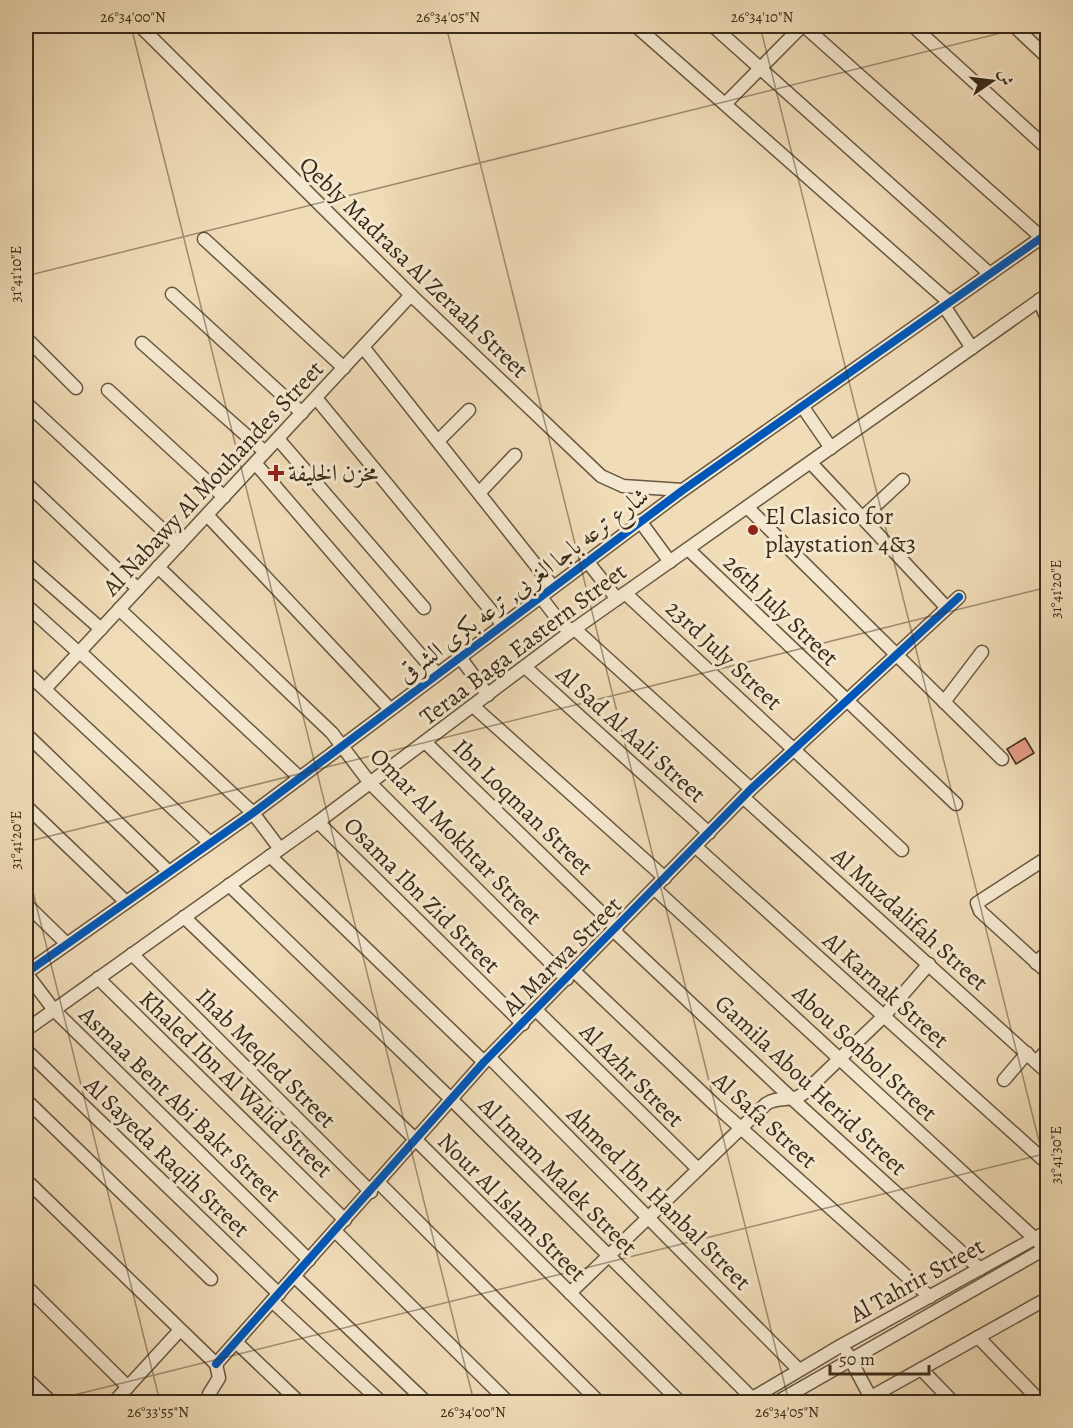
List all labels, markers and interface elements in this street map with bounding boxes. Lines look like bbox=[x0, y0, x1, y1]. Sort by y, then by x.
text: 26°34'00"N bbox=[100, 7, 166, 27]
text: 26°34'05"N bbox=[416, 7, 480, 27]
text: 26°34'10"N bbox=[731, 7, 794, 27]
north arrow bbox=[962, 51, 1022, 111]
text: ش bbox=[993, 67, 1018, 88]
street label: Qebly Madrasa Al Zeraah Street bbox=[293, 149, 536, 385]
text: 31°41'10"E bbox=[6, 246, 26, 302]
street label: Al Nabawy Al Mouhandes Street bbox=[95, 353, 331, 603]
place label: مخزن الخليفة bbox=[288, 457, 379, 489]
marker: مخزن الخليفة bbox=[269, 466, 283, 480]
street label: شارع ترعه باجا الغربى, ترعه بكرى الشرقى bbox=[391, 480, 658, 693]
place label: El Clasico for playstation 4&3 bbox=[765, 500, 916, 560]
marker: El Clasico for playstation 4&3 bbox=[746, 523, 760, 537]
street label: 26th July Street bbox=[717, 547, 846, 673]
street label: Teraa Baga Eastern Street bbox=[413, 556, 633, 732]
text: 31°41'20"E bbox=[1046, 560, 1066, 618]
street label: 23rd July Street bbox=[659, 593, 789, 717]
street label: Al Sad Al Aali Street bbox=[549, 658, 713, 810]
street label: Ibn Loqman Street bbox=[446, 732, 600, 882]
street label: Omar Al Mokhtar Street bbox=[363, 741, 549, 931]
street label: Osama Ibn Zid Street bbox=[337, 810, 507, 980]
text: 31°41'20"E bbox=[6, 811, 26, 869]
street label: Al Muzdalifah Street bbox=[824, 839, 995, 998]
street label: Al Marwa Street bbox=[495, 889, 629, 1023]
street label: Al Karnak Street bbox=[815, 924, 956, 1055]
street label: Abou Sonbol Street bbox=[785, 977, 944, 1128]
street label: Ihab Meqled Street bbox=[189, 981, 343, 1135]
street label: Khaled Ibn Al Walid Street bbox=[132, 983, 340, 1185]
street label: Gamila Abou Herid Street bbox=[708, 987, 914, 1183]
street label: Asmaa Bent Abi Bakr Street bbox=[71, 998, 288, 1209]
street label: Al Azhr Street bbox=[572, 1015, 691, 1134]
street label: Al Safa Street bbox=[705, 1064, 824, 1176]
street label: Al Sayeda Raqih Street bbox=[77, 1069, 257, 1244]
street label: Al Imam Malek Street bbox=[471, 1089, 644, 1262]
street label: Ahmed Ibn Hanbal Street bbox=[559, 1098, 758, 1297]
street label: Nour Al Islam Street bbox=[431, 1126, 594, 1289]
text: 31°41'30"E bbox=[1046, 1126, 1066, 1184]
street label: Al Tahrir Street bbox=[843, 1230, 990, 1331]
scale bar bbox=[830, 1338, 929, 1376]
text: 50 m bbox=[839, 1347, 875, 1371]
text: 26°33'55"N bbox=[127, 1402, 189, 1422]
text: 26°34'00"N bbox=[440, 1402, 506, 1422]
text: 26°34'05"N bbox=[755, 1402, 819, 1422]

